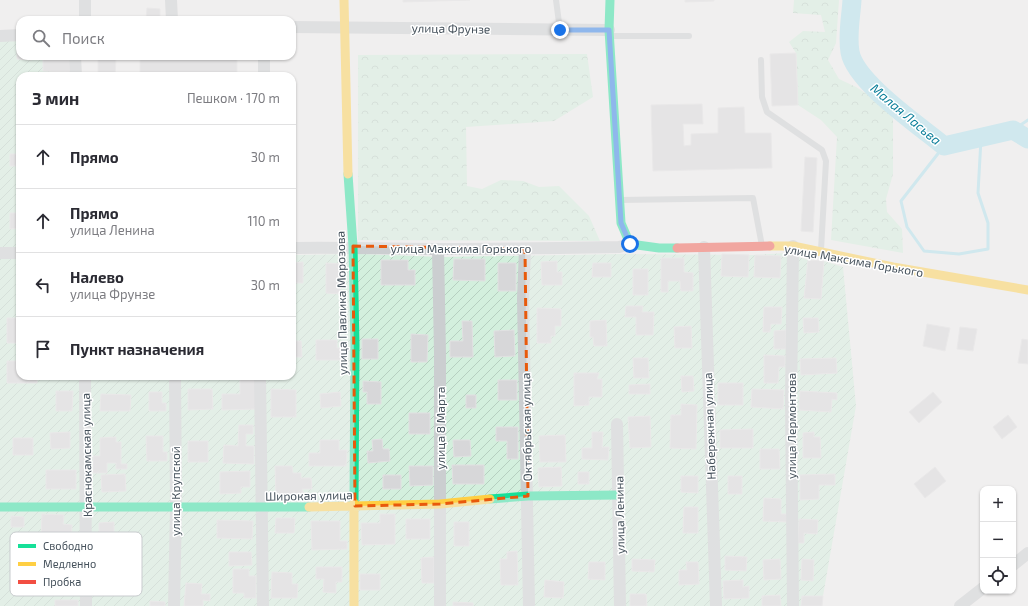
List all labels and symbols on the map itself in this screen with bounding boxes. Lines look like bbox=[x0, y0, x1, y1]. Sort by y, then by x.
street label: улица Фрунзе bbox=[411, 20, 491, 37]
route end bbox=[551, 21, 569, 39]
water label: Малая Ласьва bbox=[868, 80, 944, 148]
street label: улица Павлика Морозова bbox=[333, 231, 350, 375]
route start bbox=[621, 235, 639, 253]
street label: улица Максима Горького bbox=[391, 241, 532, 256]
street label: улица Максима Горького bbox=[783, 241, 925, 280]
street label: Набережная улица bbox=[700, 372, 719, 480]
street label: Октябрьская улица bbox=[518, 373, 535, 481]
street label: улица Лермонтова bbox=[784, 373, 799, 479]
street label: улица 8 Марта bbox=[433, 387, 448, 469]
street label: Краснокамская улица bbox=[78, 393, 95, 517]
street label: улица Крупской bbox=[168, 446, 183, 536]
street label: улица Ленина bbox=[611, 476, 628, 554]
street label: Широкая улица bbox=[265, 487, 353, 504]
legend bbox=[10, 532, 142, 596]
text: Свободно bbox=[43, 539, 93, 552]
text: Медленно bbox=[43, 557, 96, 570]
text: Пробка bbox=[43, 575, 81, 588]

